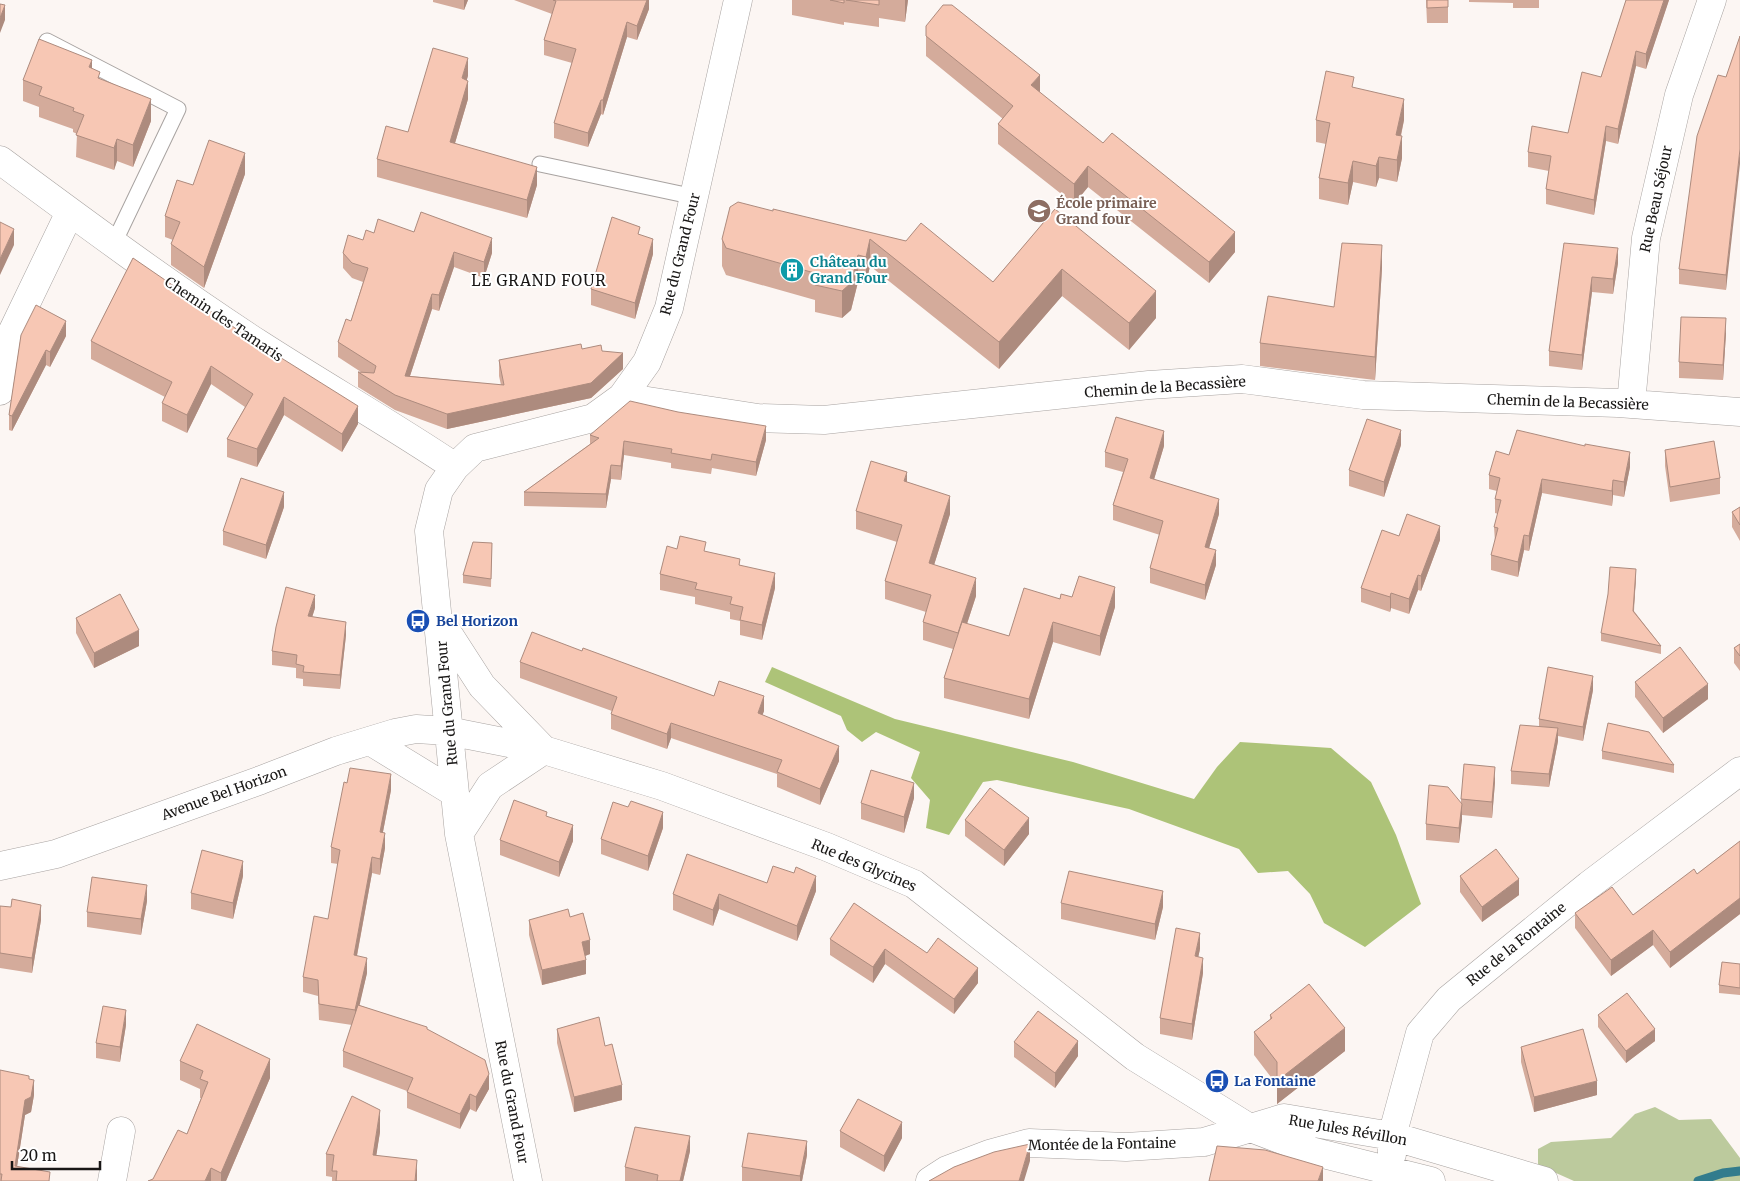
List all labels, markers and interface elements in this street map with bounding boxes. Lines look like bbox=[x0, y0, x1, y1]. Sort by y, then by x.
street label: Rue Beau Séjour bbox=[1636, 144, 1676, 254]
street label: Rue du Grand Four bbox=[656, 191, 704, 317]
place label: École primaire Grand four bbox=[1056, 194, 1157, 228]
school or university icon: École primaire Grand four bbox=[1026, 198, 1052, 224]
place label: Château du Grand Four bbox=[810, 253, 888, 287]
building icon: Château du Grand Four bbox=[779, 257, 805, 283]
district label: LE GRAND FOUR bbox=[471, 271, 607, 290]
street label: Chemin des Tamaris bbox=[161, 273, 287, 365]
street label: Chemin de la Becassière bbox=[1084, 372, 1246, 402]
street label: Chemin de la Becassière bbox=[1487, 390, 1649, 414]
bus stop icon: Bel Horizon bbox=[405, 608, 431, 634]
place label: Bel Horizon bbox=[436, 612, 518, 630]
street label: Rue du Grand Four bbox=[433, 640, 461, 766]
street label: Avenue Bel Horizon bbox=[158, 762, 289, 824]
street label: Rue des Glycines bbox=[809, 835, 919, 895]
street label: Rue de la Fontaine bbox=[1463, 898, 1569, 990]
street label: Rue du Grand Four bbox=[491, 1039, 533, 1165]
bus stop icon: La Fontaine bbox=[1204, 1068, 1230, 1094]
place label: La Fontaine bbox=[1234, 1072, 1316, 1090]
street label: Rue Jules Révillon bbox=[1287, 1111, 1409, 1149]
street label: Montée de la Fontaine bbox=[1028, 1134, 1176, 1154]
scale bar bbox=[12, 1138, 100, 1170]
text: 20 m bbox=[20, 1146, 57, 1165]

